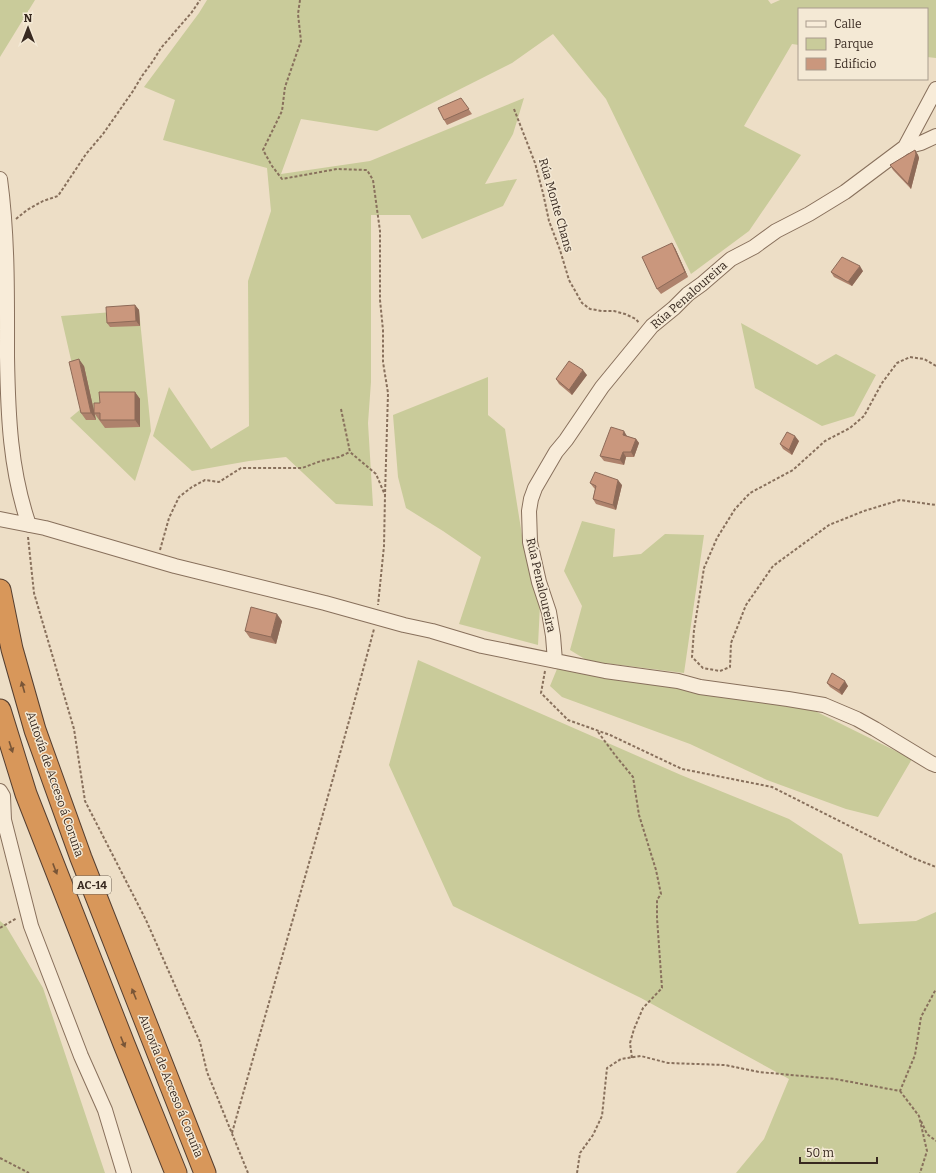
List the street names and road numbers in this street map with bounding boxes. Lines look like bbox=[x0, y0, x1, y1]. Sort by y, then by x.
street label: Rúa Monte Chans bbox=[536, 156, 576, 254]
street label: Rúa Penaloureira bbox=[648, 258, 730, 332]
street label: Rúa Penaloureira bbox=[523, 537, 559, 634]
street label: Autovía de Acceso á Coruña bbox=[23, 709, 87, 859]
road number: AC-14 bbox=[73, 876, 111, 894]
street label: Autovía de Acceso á Coruña bbox=[136, 1012, 206, 1160]

